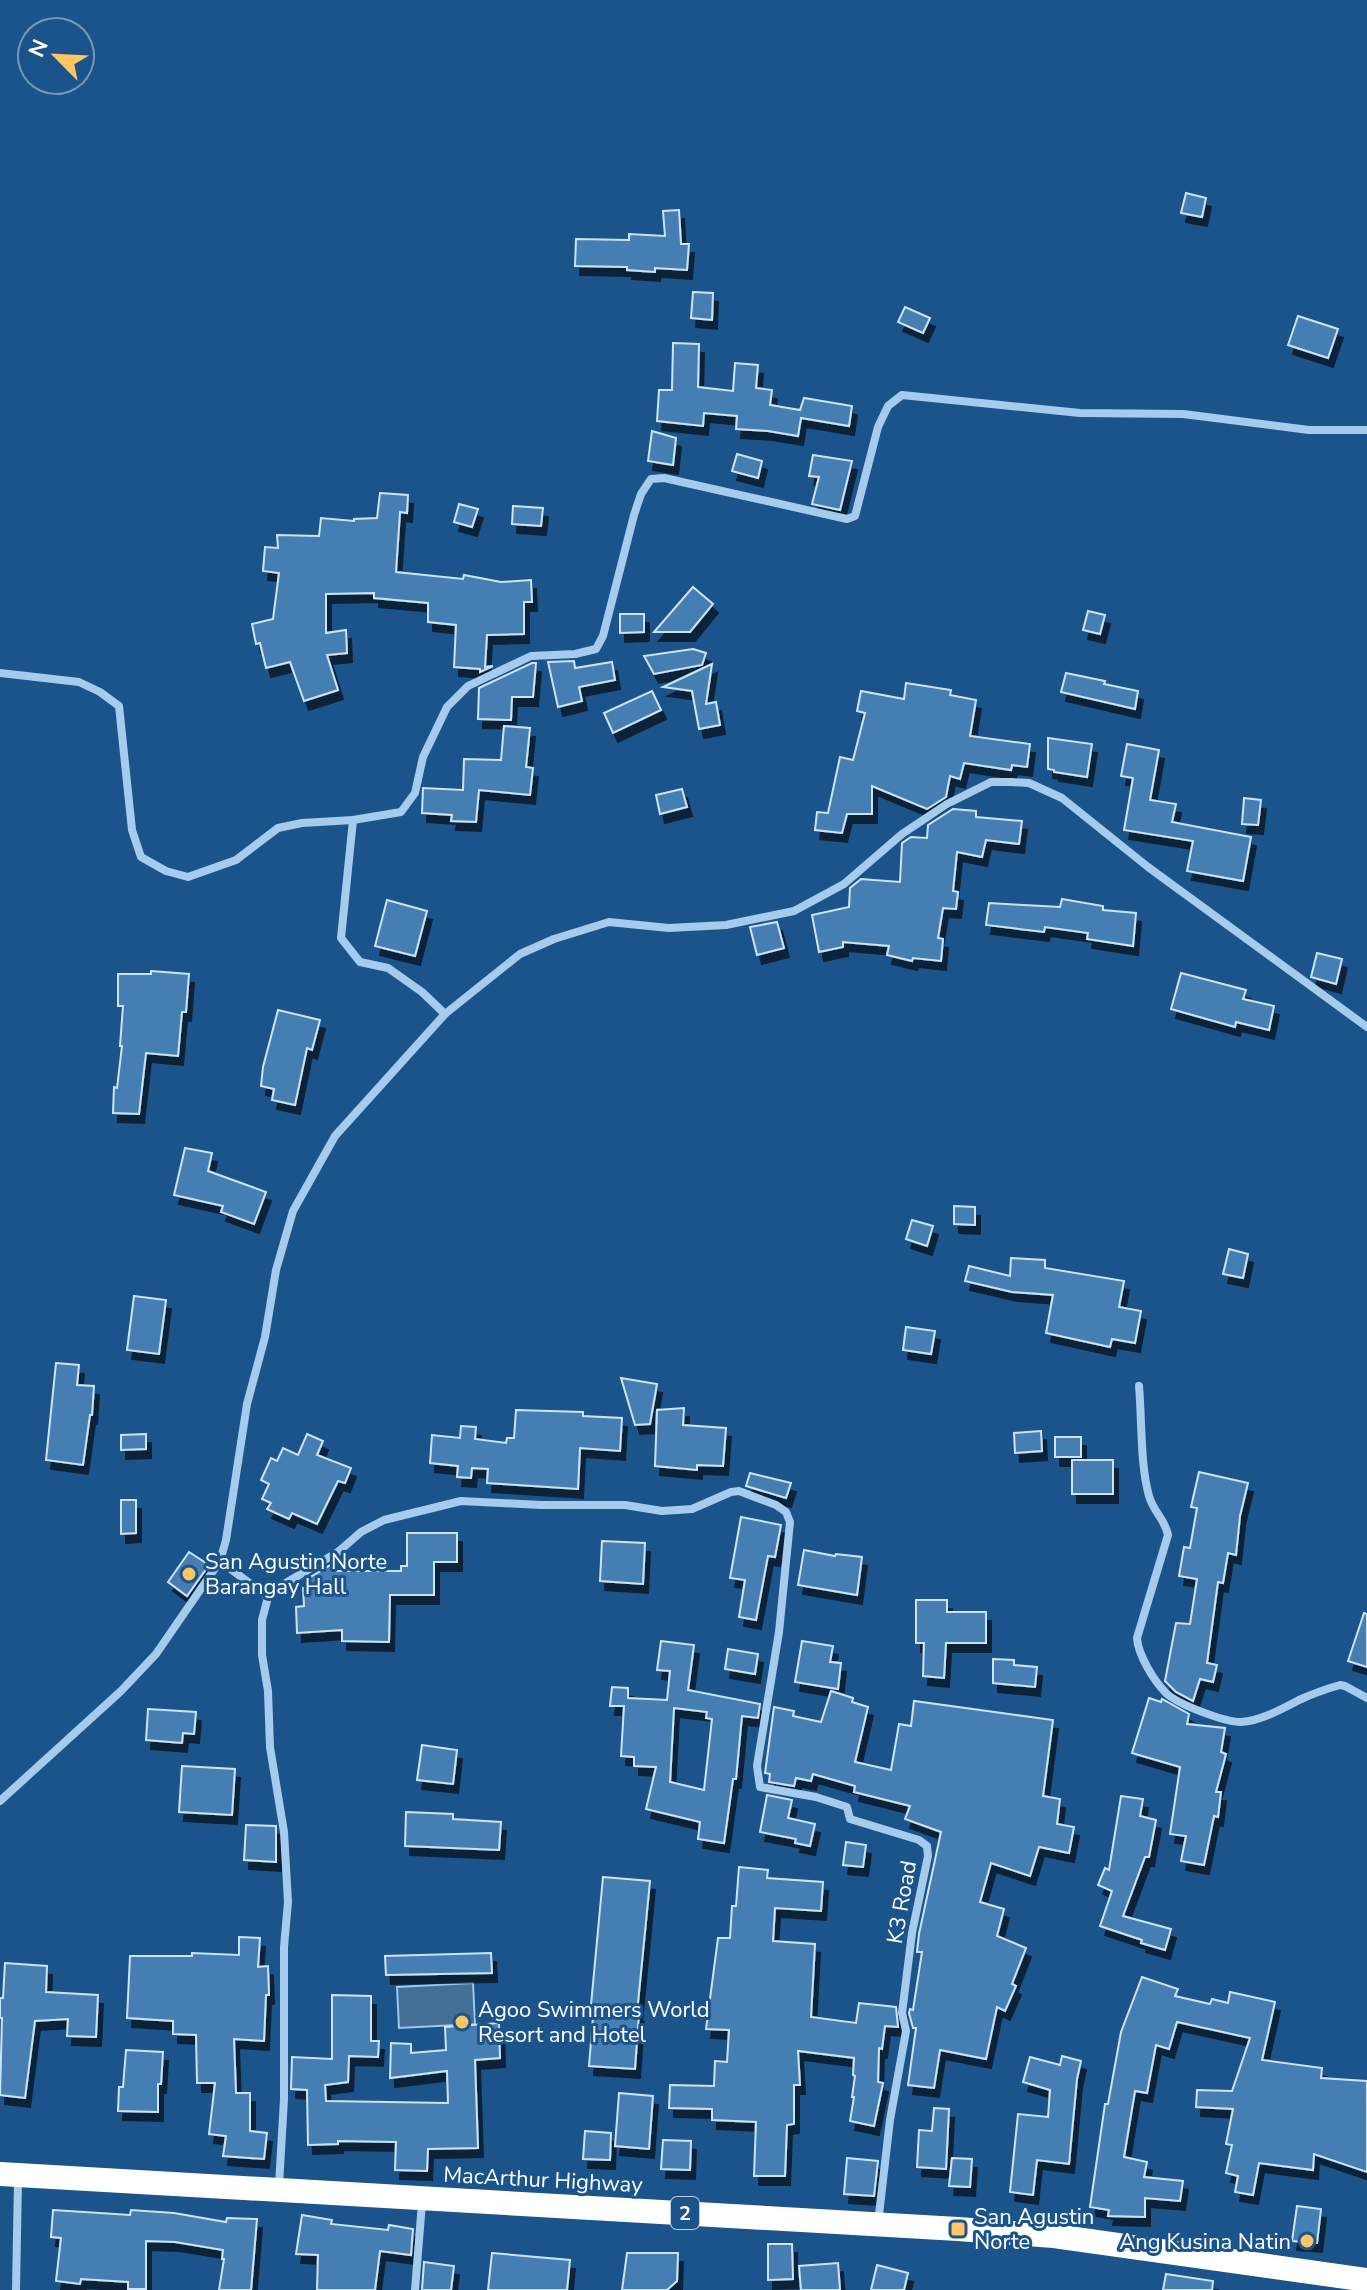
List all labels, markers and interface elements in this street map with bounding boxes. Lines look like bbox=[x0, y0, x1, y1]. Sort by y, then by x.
north arrow bbox=[16, 16, 96, 96]
text: N bbox=[22, 35, 56, 62]
place label: San Agustin Norte Barangay Hall bbox=[205, 1547, 387, 1602]
marker: San Agustin Norte Barangay Hall bbox=[180, 1565, 198, 1583]
street label: K3 Road bbox=[880, 1858, 924, 1946]
place label: Agoo Swimmers World Resort and Hotel bbox=[478, 1995, 710, 2050]
marker: Agoo Swimmers World Resort and Hotel bbox=[453, 2013, 471, 2031]
street label: MacArthur Highway bbox=[443, 2160, 644, 2200]
road number: 2 bbox=[671, 2197, 699, 2229]
place label: San Agustin Norte bbox=[974, 2202, 1094, 2257]
marker: San Agustin Norte bbox=[949, 2220, 967, 2238]
place label: Ang Kusina Natin bbox=[1119, 2227, 1291, 2257]
marker: Ang Kusina Natin bbox=[1298, 2232, 1316, 2250]

